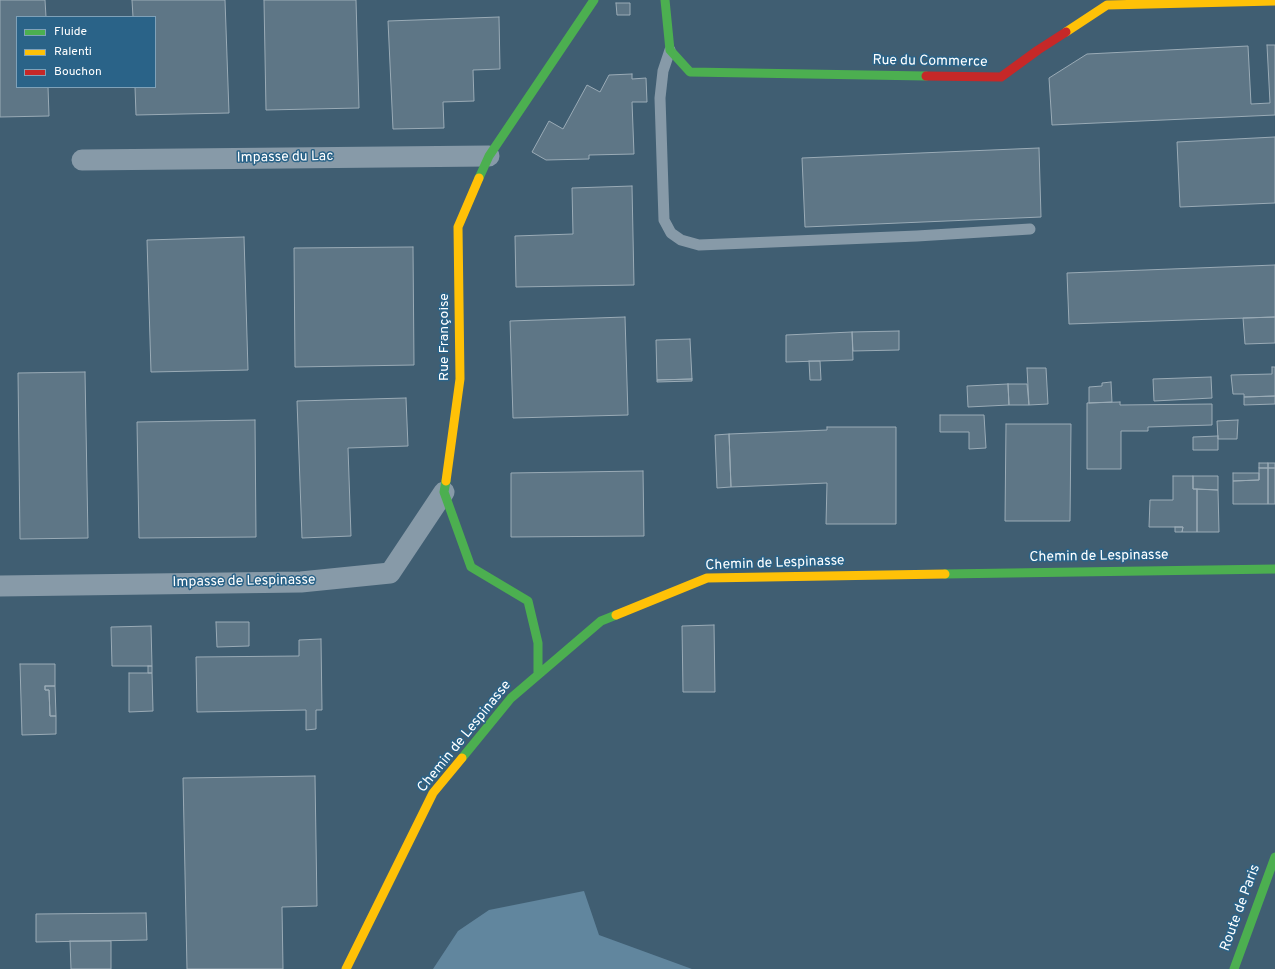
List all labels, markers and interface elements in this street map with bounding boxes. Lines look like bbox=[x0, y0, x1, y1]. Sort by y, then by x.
legend bbox=[16, 16, 156, 88]
text: Fluide bbox=[54, 24, 87, 40]
text: Ralenti bbox=[54, 44, 92, 60]
street label: Rue du Commerce bbox=[872, 53, 988, 71]
text: Bouchon bbox=[54, 64, 102, 80]
street label: Impasse du Lac bbox=[237, 149, 333, 167]
street label: Rue Françoise bbox=[437, 293, 453, 381]
street label: Chemin de Lespinasse bbox=[1029, 547, 1169, 567]
street label: Chemin de Lespinasse bbox=[705, 553, 845, 575]
street label: Impasse de Lespinasse bbox=[172, 572, 316, 592]
street label: Chemin de Lespinasse bbox=[415, 678, 515, 796]
street label: Route de Paris bbox=[1218, 862, 1264, 954]

